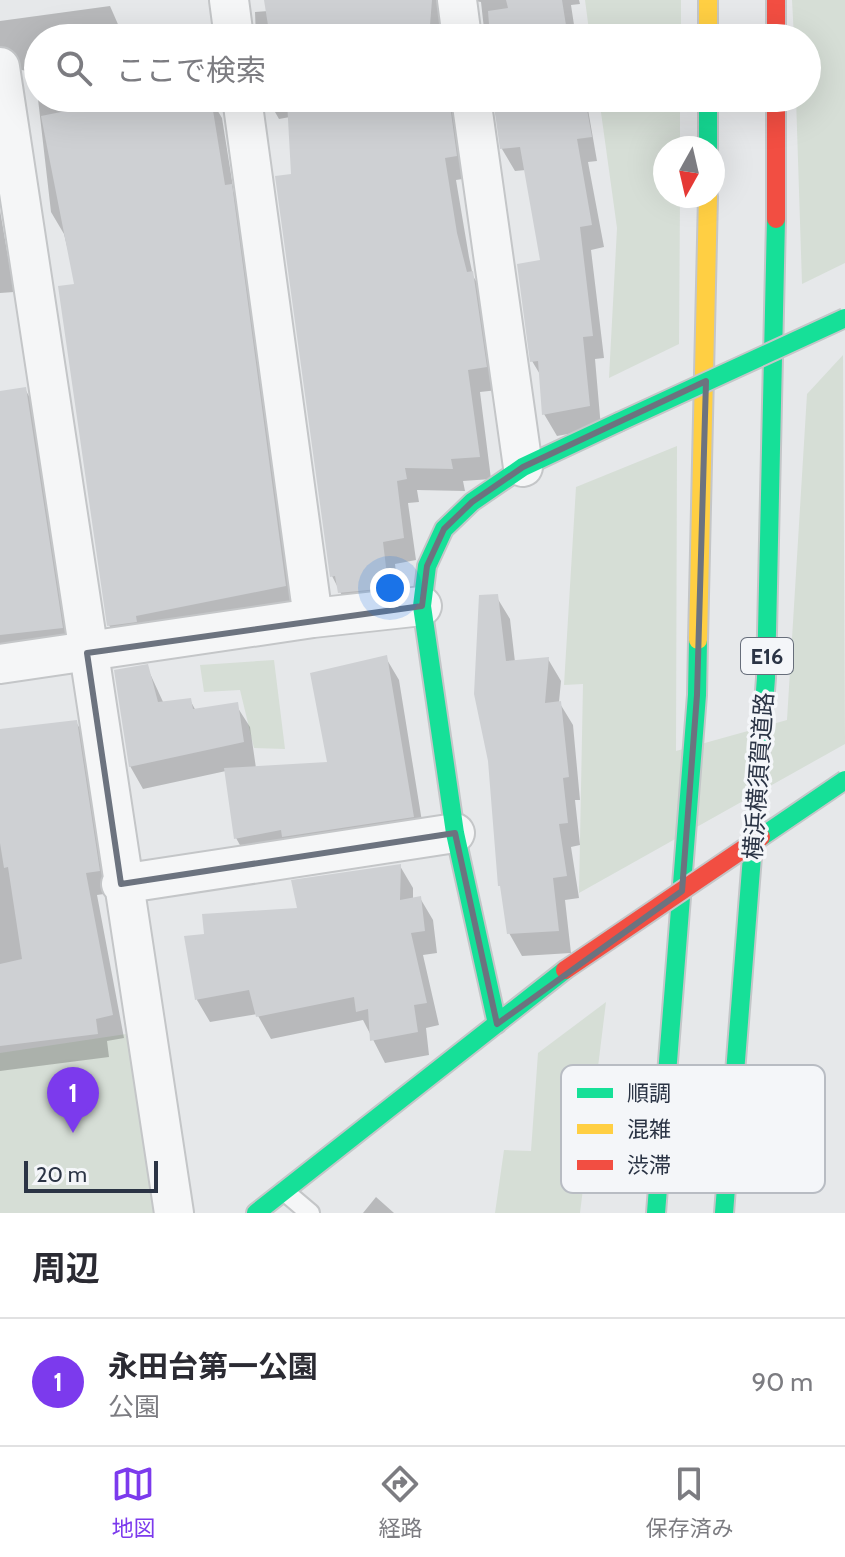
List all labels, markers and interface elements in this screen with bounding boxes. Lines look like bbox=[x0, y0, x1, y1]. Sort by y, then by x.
search box bbox=[24, 24, 821, 112]
icon: search bbox=[52, 46, 96, 90]
text: ここで検索 bbox=[116, 52, 266, 89]
north arrow bbox=[653, 136, 725, 208]
your location bbox=[370, 568, 410, 608]
road number: E16 bbox=[741, 638, 793, 674]
street label: 横浜横須賀道路 bbox=[738, 691, 779, 861]
legend bbox=[561, 1065, 825, 1193]
pin: 1 bbox=[47, 1067, 99, 1133]
text: 順調 bbox=[627, 1080, 671, 1107]
text: 混雑 bbox=[627, 1116, 671, 1143]
text: 渋滞 bbox=[627, 1152, 671, 1179]
scale bar bbox=[24, 1157, 158, 1193]
text: 20 m bbox=[36, 1161, 87, 1188]
text: 周辺 bbox=[32, 1247, 100, 1289]
text: 永田台第一公園 bbox=[108, 1348, 318, 1385]
text: 1 bbox=[53, 1366, 63, 1398]
text: 90 m bbox=[751, 1366, 813, 1398]
text: 公園 bbox=[108, 1391, 160, 1423]
tab: 地図 bbox=[111, 1462, 156, 1542]
tab: 経路 bbox=[378, 1462, 423, 1542]
tab: 保存済み bbox=[645, 1462, 734, 1542]

